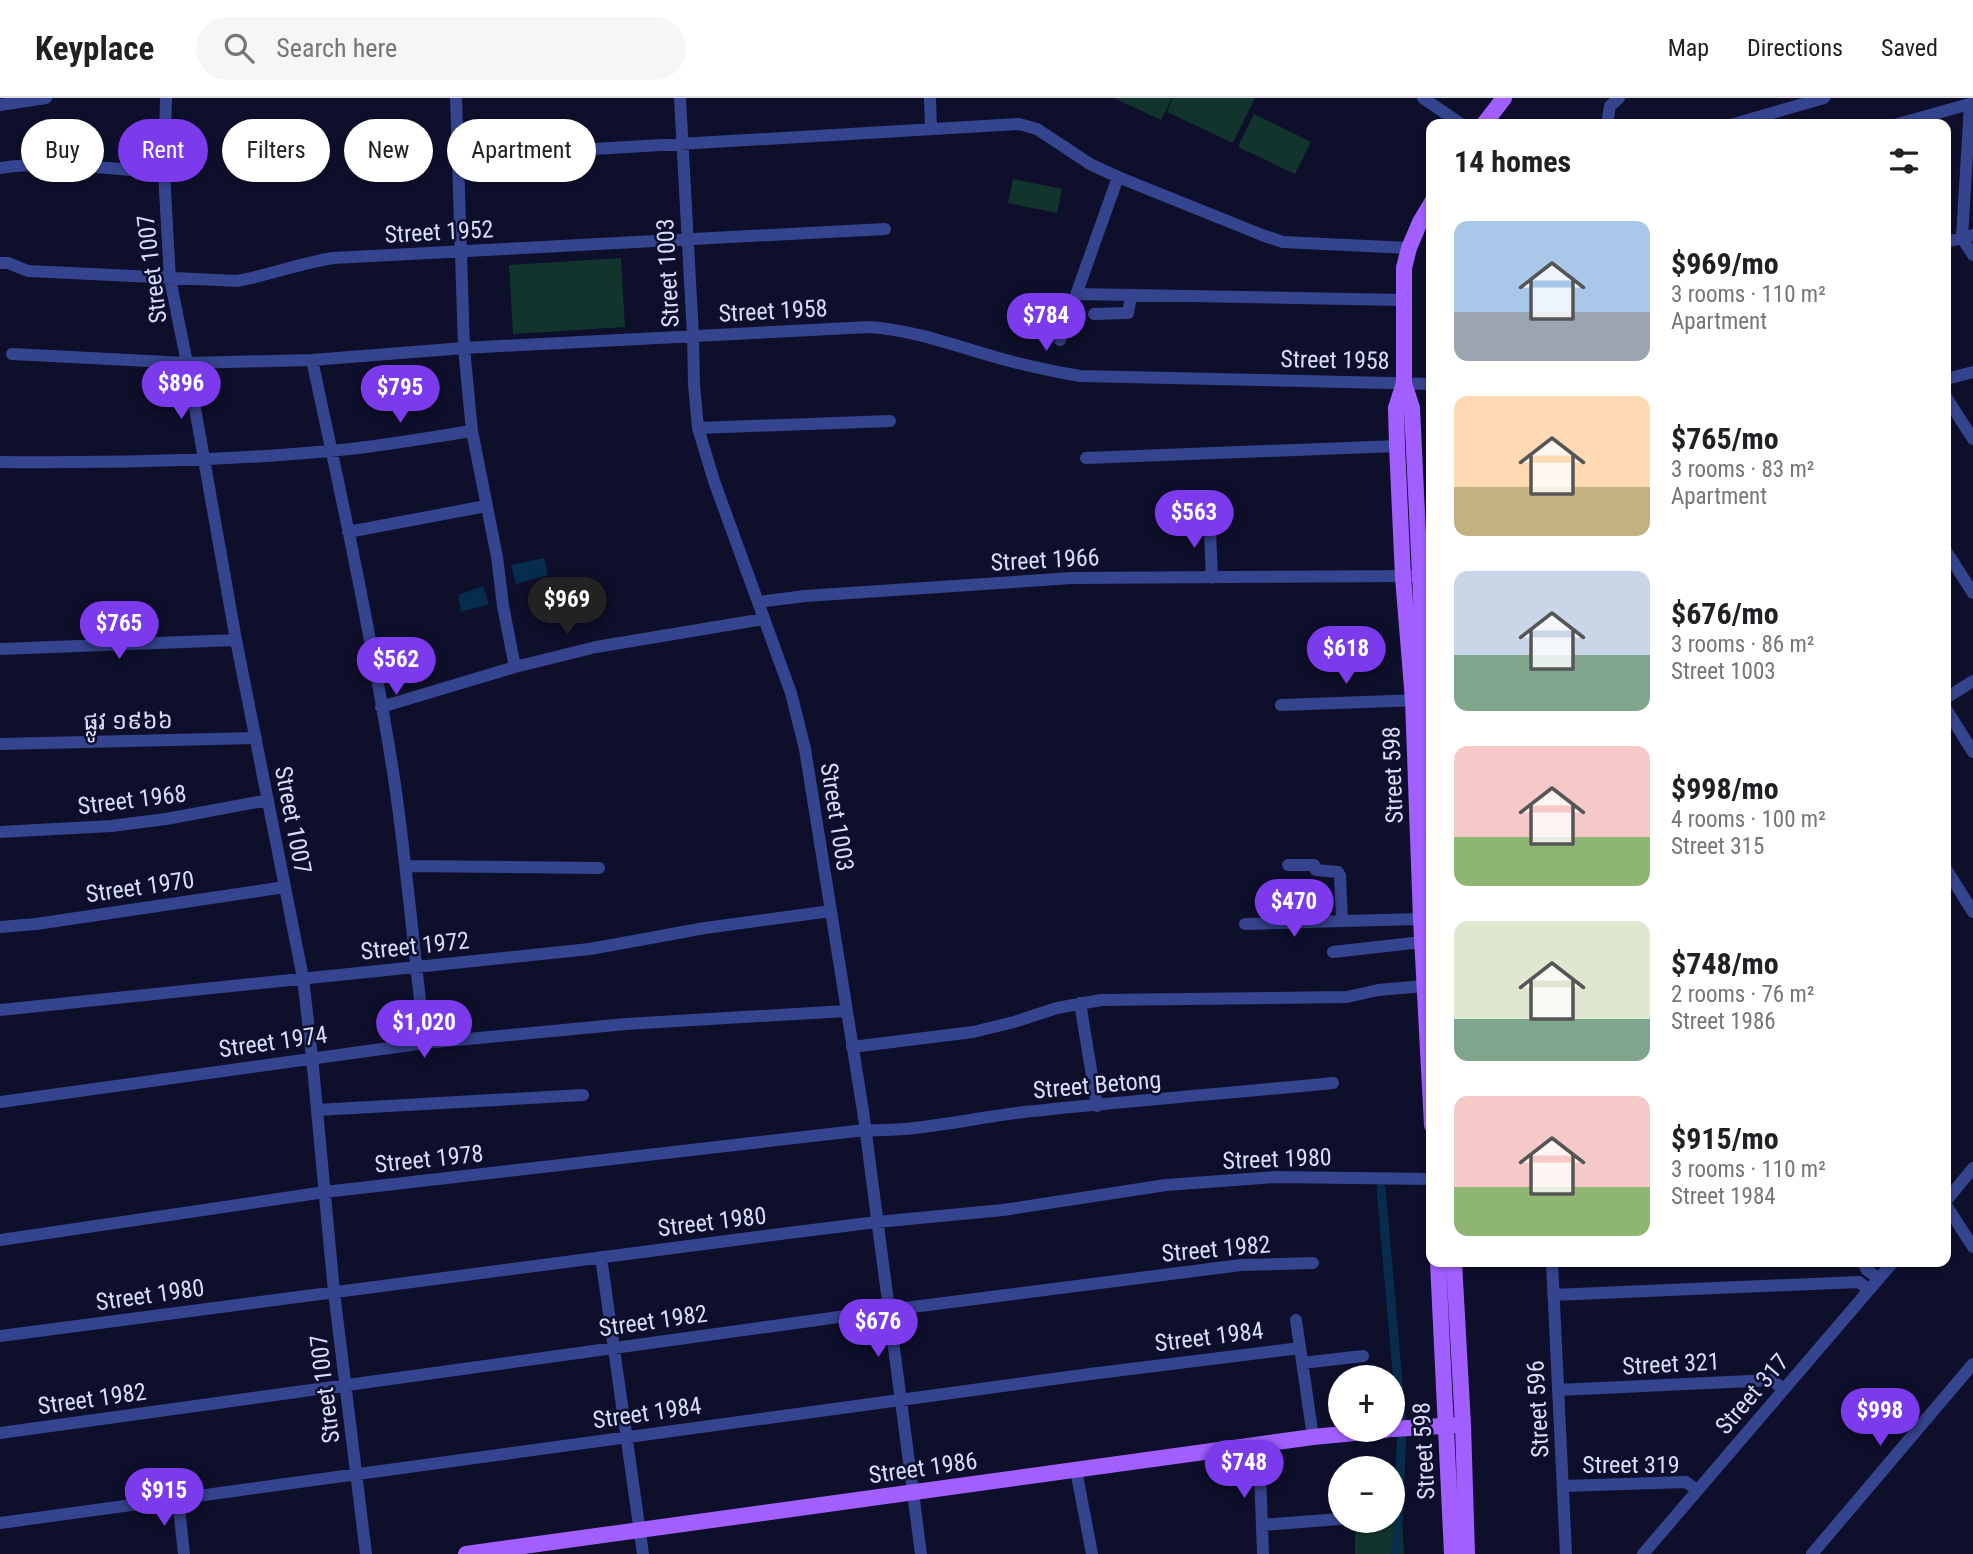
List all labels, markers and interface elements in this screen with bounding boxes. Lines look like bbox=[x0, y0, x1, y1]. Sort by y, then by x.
search box bbox=[196, 17, 686, 80]
text: Keyplace bbox=[35, 29, 154, 68]
icon: search bbox=[220, 29, 258, 67]
text: Search here bbox=[276, 33, 397, 63]
text: Map bbox=[1668, 34, 1709, 62]
text: Directions bbox=[1747, 34, 1843, 62]
text: Saved bbox=[1881, 34, 1938, 62]
chip: Buy bbox=[21, 119, 104, 182]
chip: Rent bbox=[118, 119, 208, 182]
chip: Filters bbox=[222, 119, 330, 182]
chip: New bbox=[344, 119, 433, 182]
chip: Apartment bbox=[447, 119, 596, 182]
icon: filters bbox=[1885, 142, 1923, 180]
text: 14 homes bbox=[1454, 144, 1571, 179]
street label: Street 1007 bbox=[131, 213, 173, 325]
street label: Street 1952 bbox=[384, 215, 494, 249]
street label: Street 1003 bbox=[651, 218, 685, 328]
text: $969/mo bbox=[1671, 246, 1779, 281]
icon: home bbox=[1510, 249, 1594, 333]
text: 3 rooms · 110 m² bbox=[1671, 281, 1826, 308]
street label: Street 1958 bbox=[718, 294, 828, 328]
pin: $784 bbox=[1005, 294, 1087, 353]
text: $784 bbox=[1023, 302, 1069, 329]
text: Apartment bbox=[1671, 308, 1767, 335]
street label: Street 1958 bbox=[1280, 345, 1390, 375]
pin: $896 bbox=[140, 362, 222, 421]
pin: $795 bbox=[359, 366, 441, 425]
text: $896 bbox=[158, 370, 204, 397]
text: $795 bbox=[377, 374, 423, 401]
text: $765/mo bbox=[1671, 421, 1779, 456]
icon: home bbox=[1510, 424, 1594, 508]
text: 3 rooms · 83 m² bbox=[1671, 456, 1814, 483]
text: Apartment bbox=[1671, 483, 1767, 510]
pin: $563 bbox=[1153, 490, 1235, 550]
text: $563 bbox=[1171, 499, 1217, 526]
street label: Street 1966 bbox=[990, 543, 1100, 577]
pin: $969 bbox=[526, 578, 608, 637]
text: $969 bbox=[544, 586, 590, 613]
text: $676/mo bbox=[1671, 596, 1779, 631]
icon: home bbox=[1510, 599, 1594, 683]
pin: $765 bbox=[78, 602, 160, 661]
text: $765 bbox=[96, 610, 142, 637]
pin: $618 bbox=[1305, 626, 1387, 686]
text: 3 rooms · 86 m² bbox=[1671, 631, 1814, 658]
text: $618 bbox=[1323, 635, 1369, 662]
pin: $562 bbox=[355, 638, 437, 697]
text: $562 bbox=[373, 646, 419, 673]
text: Street 1003 bbox=[1671, 658, 1776, 685]
street label: ផ្លូវ ១៩៦៦ bbox=[83, 706, 173, 744]
street label: Street 598 bbox=[1377, 726, 1409, 824]
street label: Street 1003 bbox=[815, 761, 859, 873]
street label: Street 1007 bbox=[269, 764, 317, 876]
text: $998/mo bbox=[1671, 771, 1779, 806]
icon: home bbox=[1510, 774, 1594, 858]
street label: Street 1968 bbox=[76, 779, 188, 821]
text: 4 rooms · 100 m² bbox=[1671, 806, 1826, 833]
text: Street 315 bbox=[1671, 833, 1764, 860]
street label: Street 1970 bbox=[84, 866, 196, 908]
pin: $470 bbox=[1253, 880, 1335, 939]
text: $470 bbox=[1271, 888, 1317, 915]
street label: Street 1972 bbox=[359, 926, 471, 966]
text: $748/mo bbox=[1671, 946, 1779, 981]
icon: home bbox=[1510, 949, 1594, 1033]
text: 2 rooms · 76 m² bbox=[1671, 981, 1814, 1008]
pin: $1,020 bbox=[367, 1000, 481, 1060]
text: Street 1986 bbox=[1671, 1008, 1776, 1035]
text: $1,020 bbox=[392, 1009, 456, 1036]
street label: Street 1974 bbox=[217, 1021, 329, 1063]
street label: Street Betong bbox=[1032, 1065, 1162, 1105]
text: $915/mo bbox=[1671, 1121, 1779, 1156]
icon: home bbox=[1510, 1124, 1594, 1208]
street label: Street 1978 bbox=[373, 1139, 485, 1179]
street label: Street 1980 bbox=[1222, 1143, 1332, 1175]
text: 3 rooms · 110 m² bbox=[1671, 1156, 1826, 1183]
text: Street 1984 bbox=[1671, 1183, 1776, 1210]
street label: Street 1980 bbox=[656, 1201, 768, 1243]
street label: Street 1982 bbox=[1160, 1230, 1272, 1268]
street label: Street 1980 bbox=[94, 1274, 206, 1316]
street label: Street 1982 bbox=[597, 1300, 709, 1342]
pin: $676 bbox=[837, 1300, 919, 1359]
text: $676 bbox=[855, 1308, 901, 1335]
street label: Street 1984 bbox=[1153, 1316, 1265, 1358]
street label: Street 1007 bbox=[304, 1333, 346, 1445]
street label: Street 321 bbox=[1622, 1347, 1720, 1381]
street label: Street 317 bbox=[1710, 1348, 1794, 1440]
street label: Street 596 bbox=[1521, 1360, 1555, 1458]
map controls bbox=[1328, 1365, 1405, 1533]
button: + bbox=[1328, 1365, 1405, 1442]
street label: Street 1982 bbox=[36, 1378, 148, 1420]
pin: $998 bbox=[1839, 1388, 1921, 1448]
street label: Street 1984 bbox=[591, 1392, 703, 1434]
text: $998 bbox=[1857, 1397, 1903, 1424]
street label: Street 598 bbox=[1407, 1402, 1441, 1500]
pin: $748 bbox=[1203, 1440, 1285, 1500]
street label: Street 1986 bbox=[867, 1447, 979, 1489]
text: $748 bbox=[1221, 1449, 1267, 1476]
street label: Street 319 bbox=[1582, 1451, 1680, 1479]
button: − bbox=[1328, 1456, 1405, 1533]
pin: $915 bbox=[123, 1468, 205, 1528]
text: $915 bbox=[141, 1477, 187, 1504]

